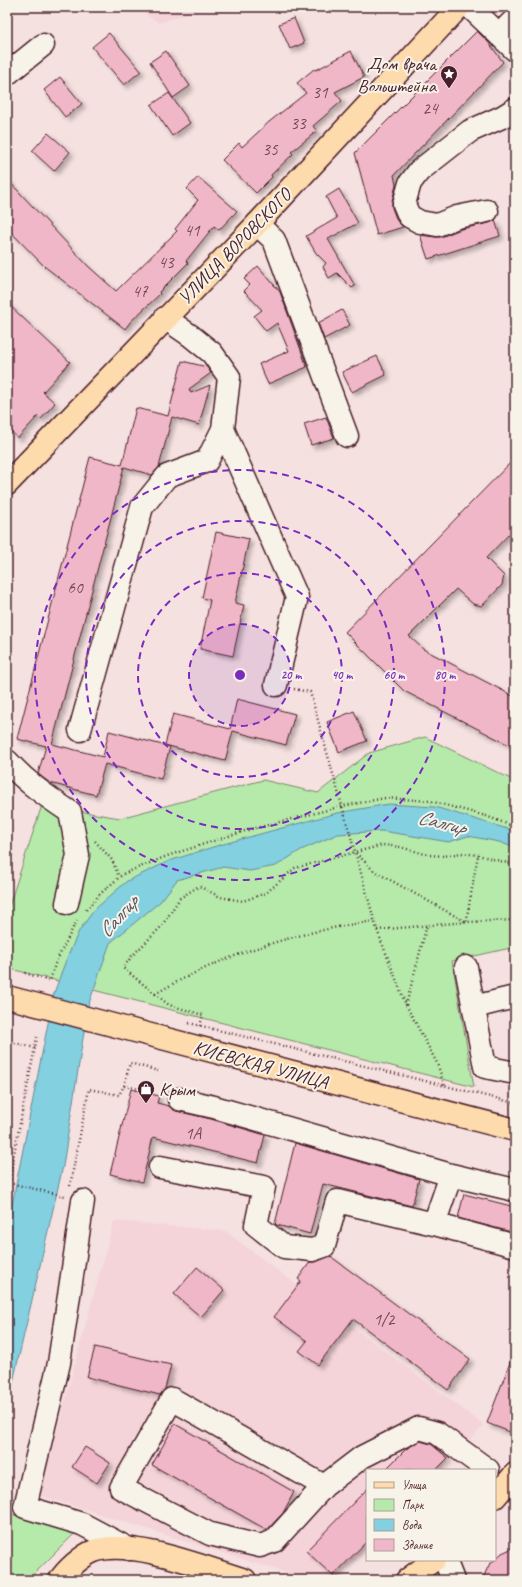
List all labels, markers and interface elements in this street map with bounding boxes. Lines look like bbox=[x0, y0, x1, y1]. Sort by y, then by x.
place label: Дом врача Вольштейна bbox=[357, 52, 438, 98]
place icon: Дом врача Вольштейна bbox=[439, 64, 459, 89]
house number: 31 bbox=[312, 82, 329, 103]
house number: 24 bbox=[422, 98, 440, 119]
house number: 33 bbox=[290, 113, 307, 134]
house number: 35 bbox=[262, 139, 279, 160]
street label: УЛИЦА ВОРОВСКОГО bbox=[173, 182, 298, 310]
house number: 41 bbox=[184, 220, 201, 241]
house number: 43 bbox=[158, 252, 175, 273]
house number: 47 bbox=[132, 281, 149, 302]
house number: 60 bbox=[67, 577, 84, 598]
text: 20 m bbox=[281, 667, 302, 683]
text: 40 m bbox=[332, 667, 353, 683]
text: 60 m bbox=[384, 667, 406, 683]
text: 80 m bbox=[435, 667, 456, 683]
centre of rings bbox=[233, 668, 247, 682]
water label: Салгир bbox=[416, 805, 471, 841]
water label: Салгир bbox=[93, 888, 145, 943]
street label: КИЕВСКАЯ УЛИЦА bbox=[191, 1035, 332, 1095]
place label: Крым bbox=[159, 1078, 196, 1102]
shop icon: Крым bbox=[136, 1079, 156, 1104]
house number: 1А bbox=[185, 1123, 203, 1144]
house number: 1/2 bbox=[374, 1309, 396, 1330]
legend bbox=[366, 1469, 496, 1561]
text: Улица bbox=[402, 1477, 427, 1493]
text: Парк bbox=[402, 1497, 425, 1513]
text: Вода bbox=[402, 1517, 423, 1533]
text: Здание bbox=[402, 1537, 433, 1553]

